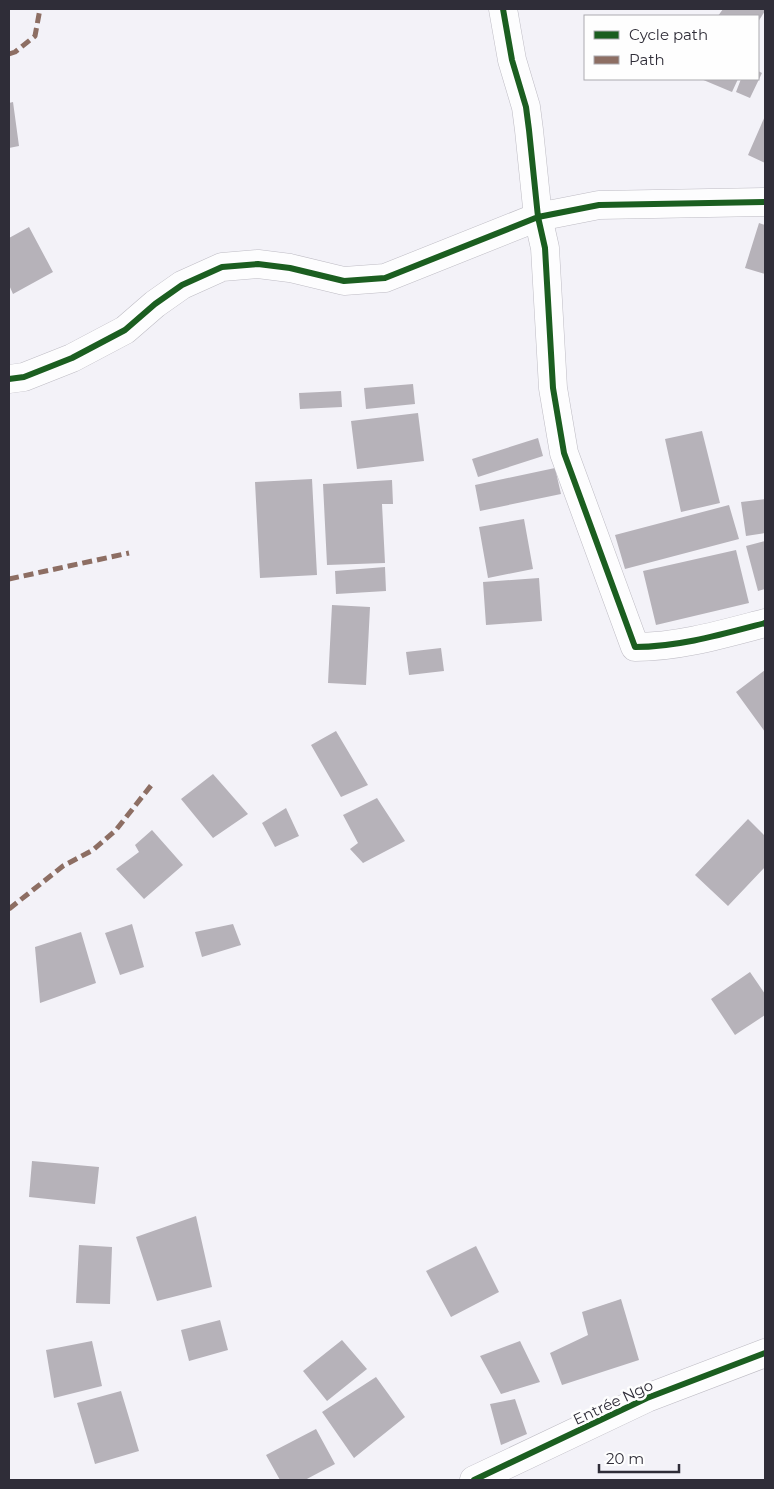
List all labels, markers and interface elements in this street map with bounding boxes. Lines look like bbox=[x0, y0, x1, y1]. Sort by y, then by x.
legend bbox=[584, 15, 759, 80]
text: Cycle path bbox=[629, 25, 708, 44]
text: Path bbox=[629, 50, 665, 69]
street label: Entrée Ngo bbox=[570, 1375, 656, 1429]
scale bar bbox=[599, 1442, 679, 1474]
text: 20 m bbox=[606, 1449, 644, 1468]

